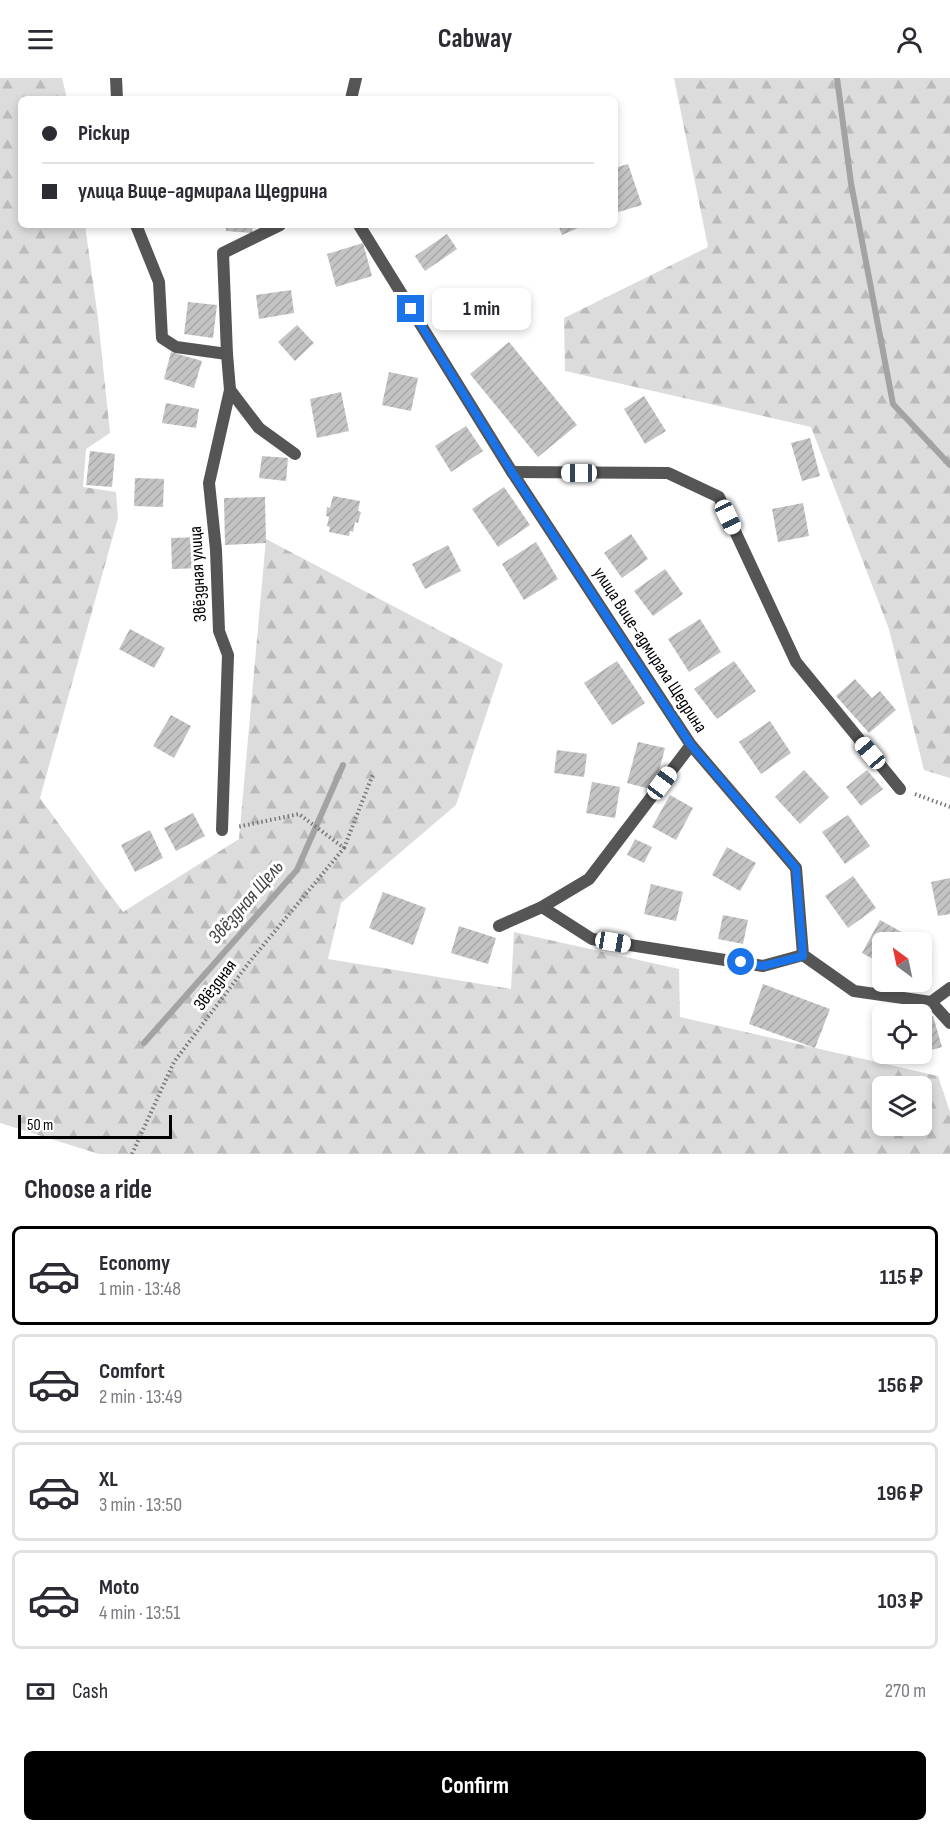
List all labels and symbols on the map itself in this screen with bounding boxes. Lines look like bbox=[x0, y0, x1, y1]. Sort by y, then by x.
callout: 1 min bbox=[432, 288, 531, 330]
route end bbox=[397, 295, 424, 322]
car bbox=[561, 464, 597, 482]
car bbox=[712, 497, 744, 537]
street label: Звёздная улица bbox=[185, 525, 211, 623]
street label: улица Вице-адмирала Щедрина bbox=[589, 563, 711, 737]
car bbox=[852, 733, 888, 773]
car bbox=[644, 763, 680, 803]
water label: Звёздная Щель bbox=[203, 855, 289, 949]
car bbox=[594, 930, 632, 954]
north arrow bbox=[872, 932, 932, 992]
route start bbox=[727, 948, 754, 975]
street label: Звёздная bbox=[189, 955, 241, 1015]
scale bar bbox=[18, 1112, 172, 1140]

